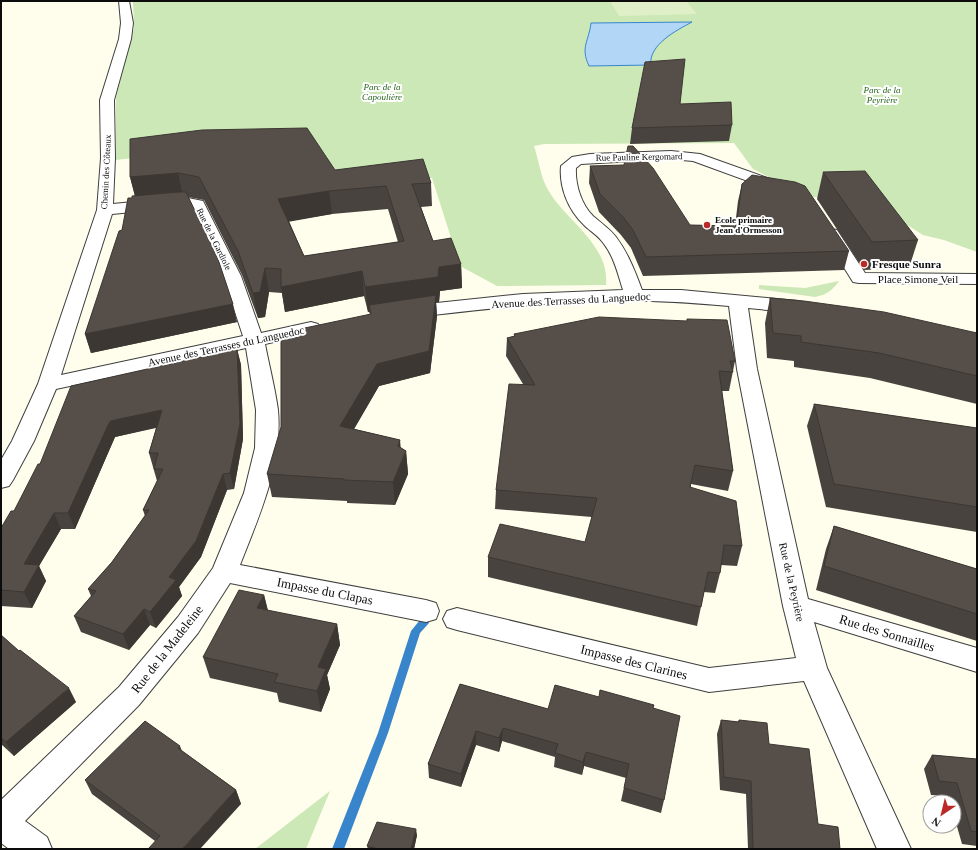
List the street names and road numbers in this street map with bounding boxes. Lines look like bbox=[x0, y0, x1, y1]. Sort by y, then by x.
street label: Chemin des Côteaux bbox=[99, 134, 113, 210]
street label: Rue Pauline Kergomard bbox=[596, 151, 683, 163]
street label: Rue de la Gardiole bbox=[195, 206, 233, 272]
street label: Place Simone Veil bbox=[878, 273, 958, 285]
street label: Avenue des Terrasses du Languedoc bbox=[491, 290, 651, 310]
street label: Avenue des Terrasses du Languedoc bbox=[147, 324, 305, 368]
street label: Rue de la Peyrière bbox=[777, 541, 807, 623]
street label: Impasse du Clapas bbox=[276, 574, 374, 608]
street label: Rue de la Madeleine bbox=[128, 602, 206, 696]
street label: Rue des Sonnailles bbox=[838, 611, 936, 655]
street label: Impasse des Clarines bbox=[579, 641, 689, 683]

